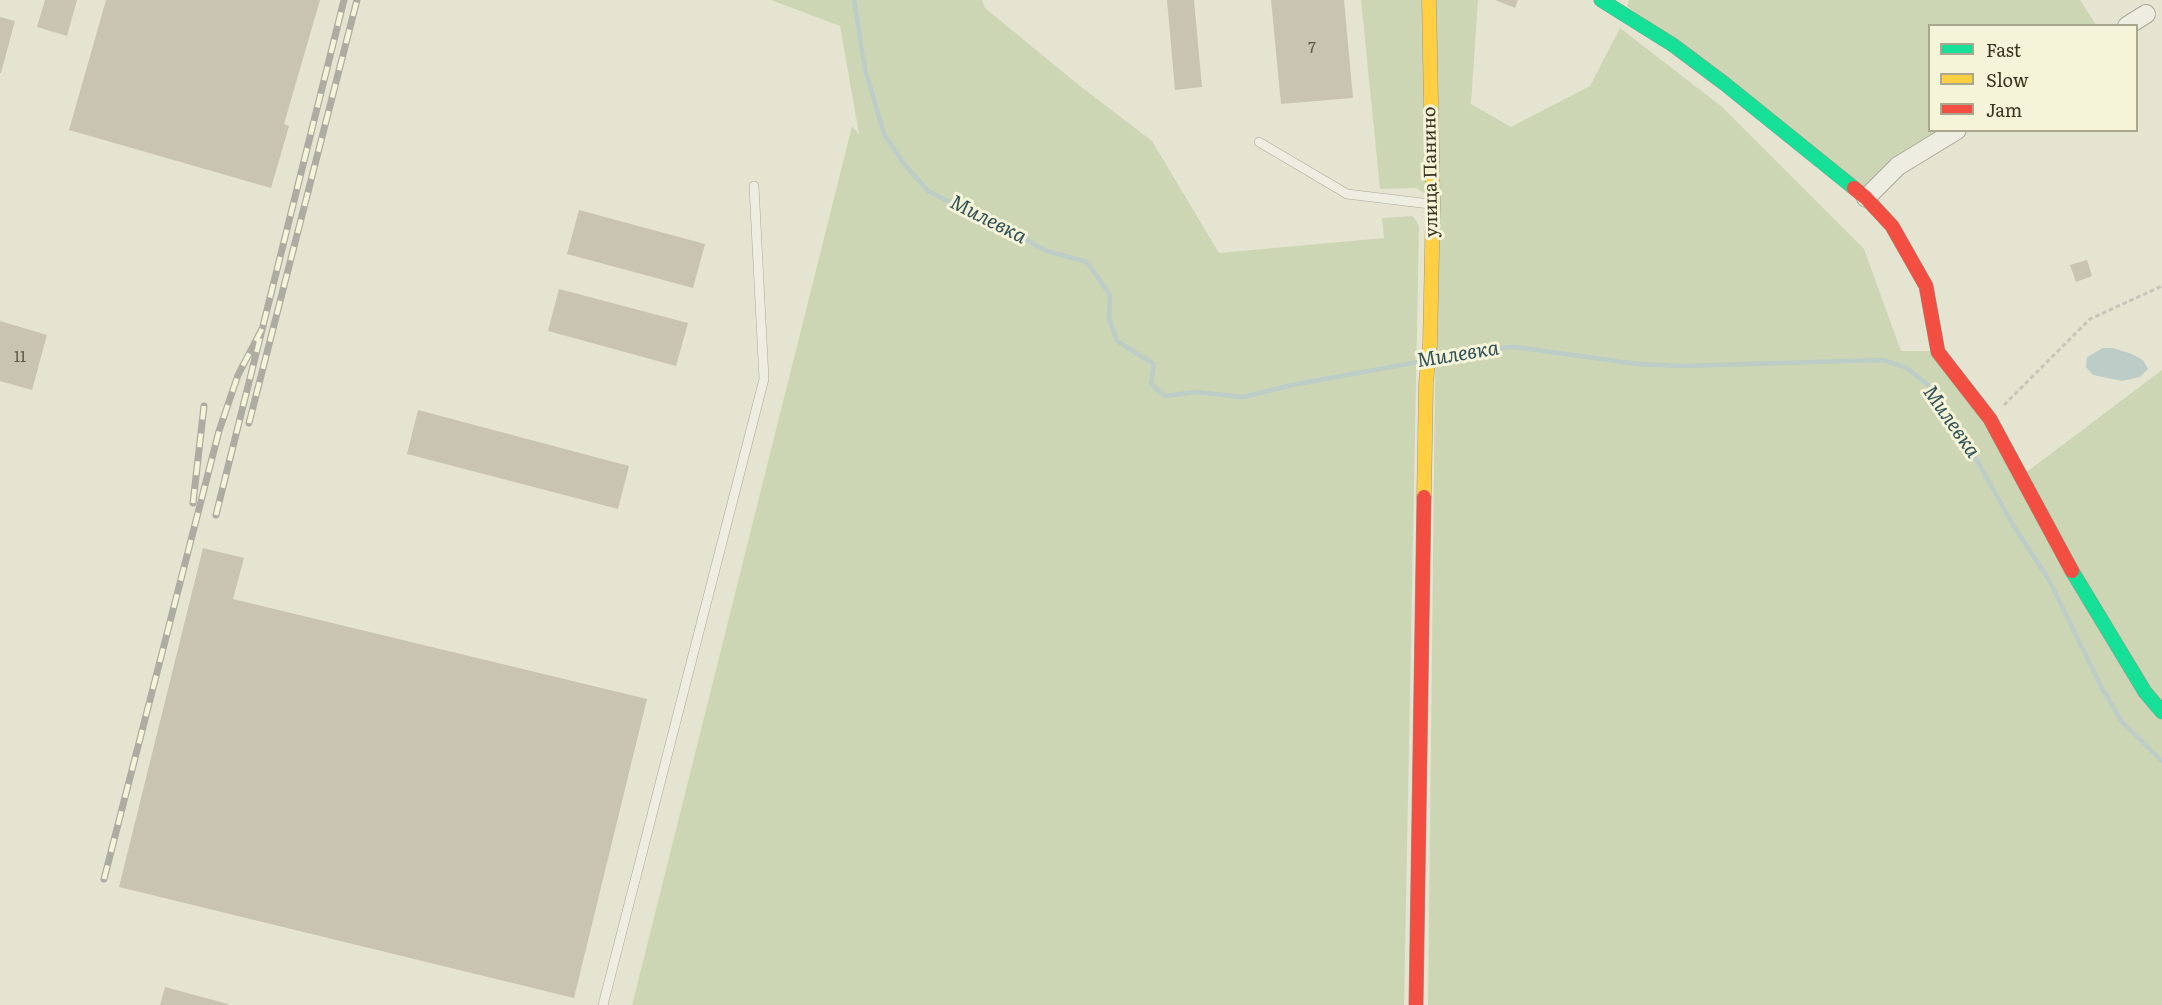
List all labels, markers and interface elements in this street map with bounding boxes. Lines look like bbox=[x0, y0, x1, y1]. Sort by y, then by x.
legend bbox=[1928, 24, 2138, 132]
text: Fast bbox=[1986, 36, 2021, 63]
house number: 7 bbox=[1308, 40, 1316, 58]
text: Slow bbox=[1986, 66, 2028, 93]
text: Jam bbox=[1986, 96, 2022, 123]
street label: улица Панино bbox=[1419, 106, 1443, 238]
water label: Милевка bbox=[946, 191, 1030, 249]
water label: Милевка bbox=[1415, 337, 1501, 373]
house number: 11 bbox=[14, 349, 26, 367]
water label: Милевка bbox=[1917, 381, 1985, 463]

